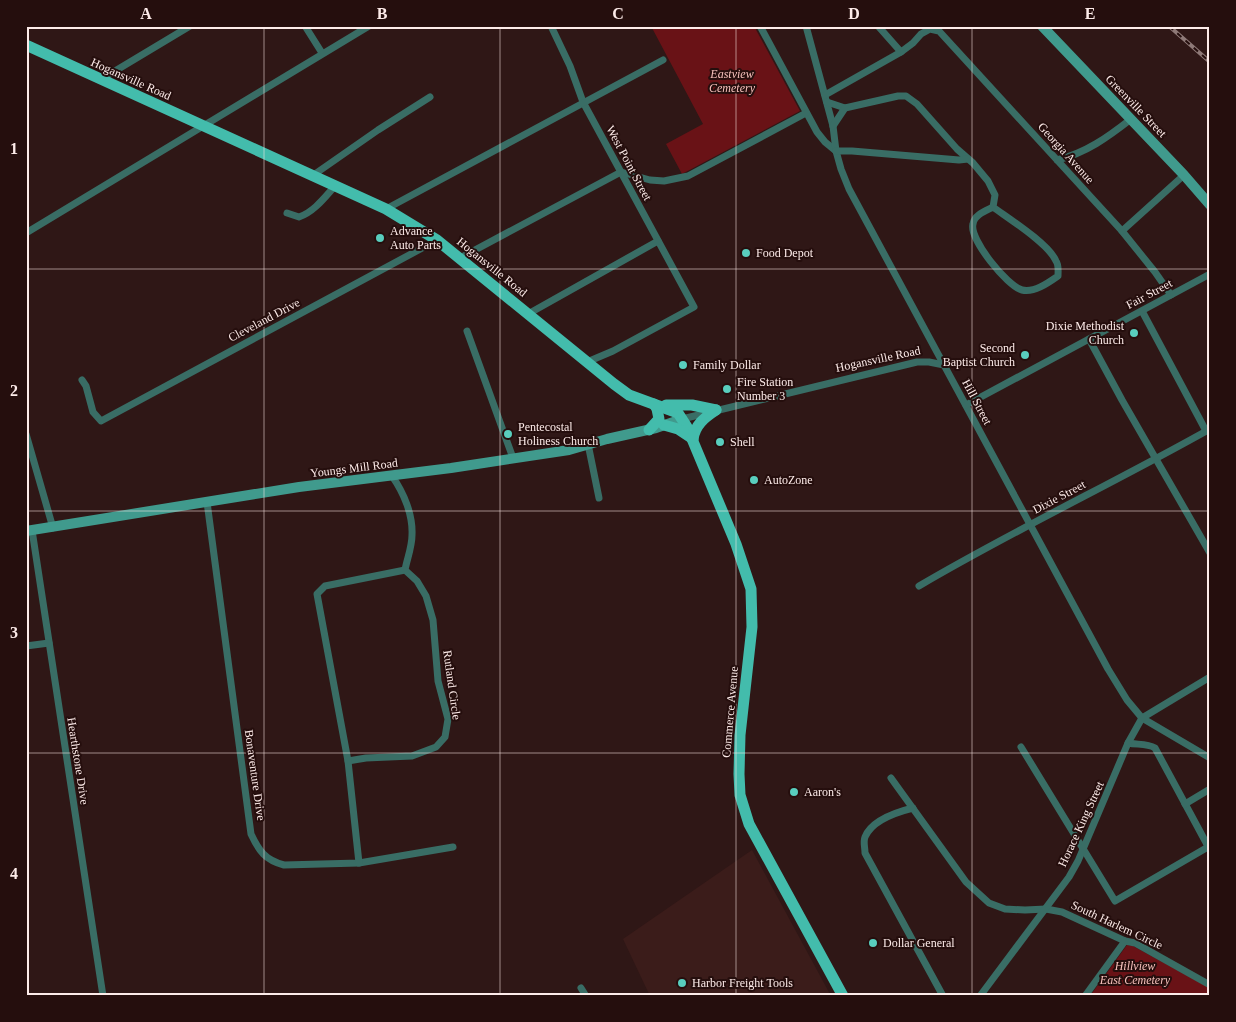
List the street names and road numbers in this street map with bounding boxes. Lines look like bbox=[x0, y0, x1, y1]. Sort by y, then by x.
street label: Hogansville Road bbox=[89, 55, 173, 103]
street label: Greenville Street bbox=[1103, 72, 1170, 141]
street label: Georgia Avenue bbox=[1035, 120, 1097, 186]
street label: West Point Street bbox=[603, 123, 655, 204]
street label: Hogansville Road bbox=[454, 234, 530, 300]
street label: Fair Street bbox=[1123, 276, 1175, 312]
street label: Cleveland Drive bbox=[226, 295, 302, 345]
street label: Hogansville Road bbox=[834, 343, 922, 375]
street label: Hill Street bbox=[959, 377, 995, 428]
street label: Youngs Mill Road bbox=[309, 456, 399, 480]
street label: Dixie Street bbox=[1030, 477, 1088, 517]
street label: Rutland Circle bbox=[440, 649, 464, 721]
street label: Commerce Avenue bbox=[719, 666, 741, 758]
street label: Hearthstone Drive bbox=[64, 716, 92, 806]
street label: Bonaventure Drive bbox=[242, 729, 268, 821]
street label: Horace King Street bbox=[1055, 778, 1107, 869]
street label: South Harlem Circle bbox=[1069, 898, 1165, 952]

